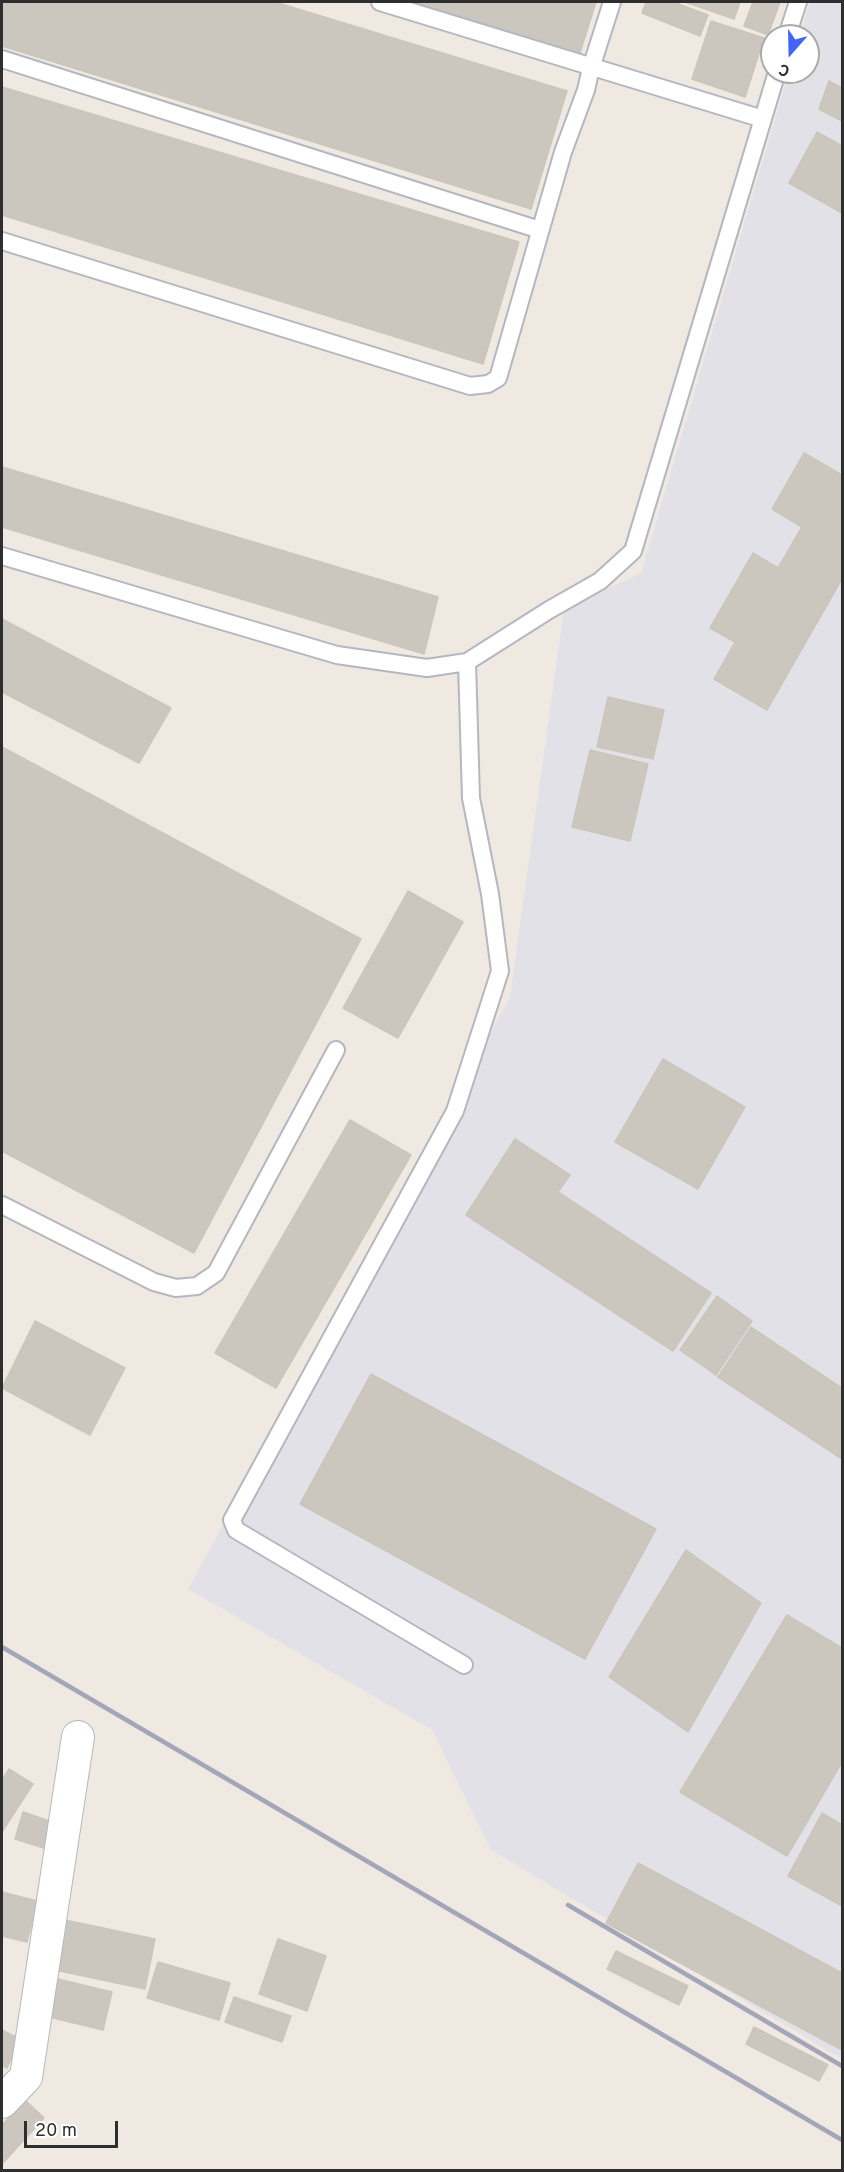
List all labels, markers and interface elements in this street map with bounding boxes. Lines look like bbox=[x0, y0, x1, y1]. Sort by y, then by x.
north arrow bbox=[760, 24, 820, 84]
text: С bbox=[776, 58, 793, 80]
scale bar bbox=[27, 2109, 122, 2147]
text: 20 m bbox=[35, 2120, 77, 2143]

